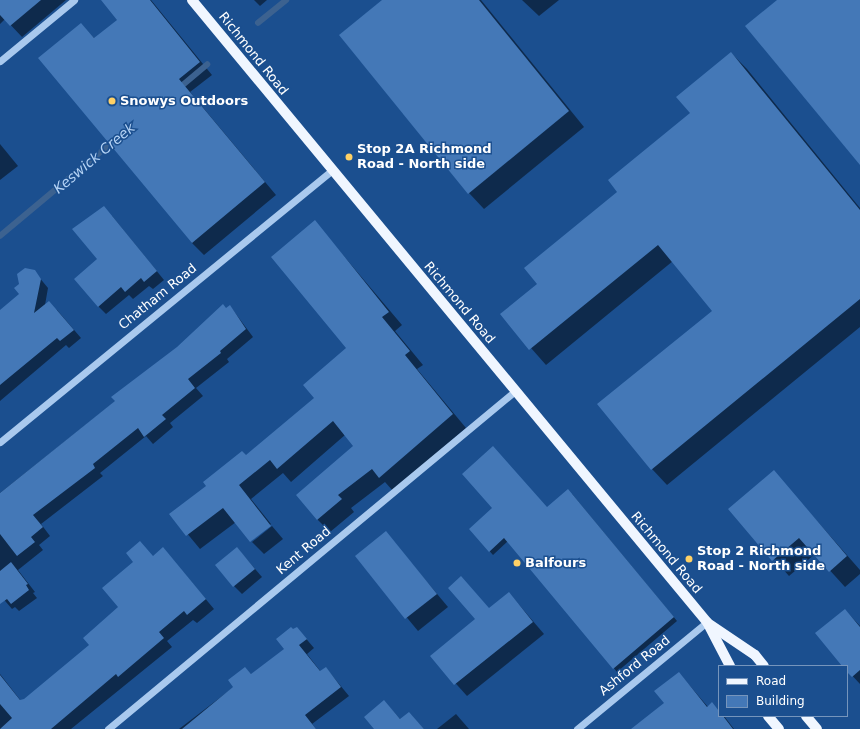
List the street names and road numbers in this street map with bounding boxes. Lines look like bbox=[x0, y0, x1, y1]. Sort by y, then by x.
street label: Richmond Road bbox=[215, 9, 291, 99]
street label: Richmond Road bbox=[420, 259, 498, 347]
street label: Chatham Road bbox=[116, 261, 200, 333]
street label: Richmond Road bbox=[627, 509, 705, 597]
street label: Kent Road bbox=[274, 524, 334, 578]
street label: Ashford Road bbox=[596, 633, 674, 699]

